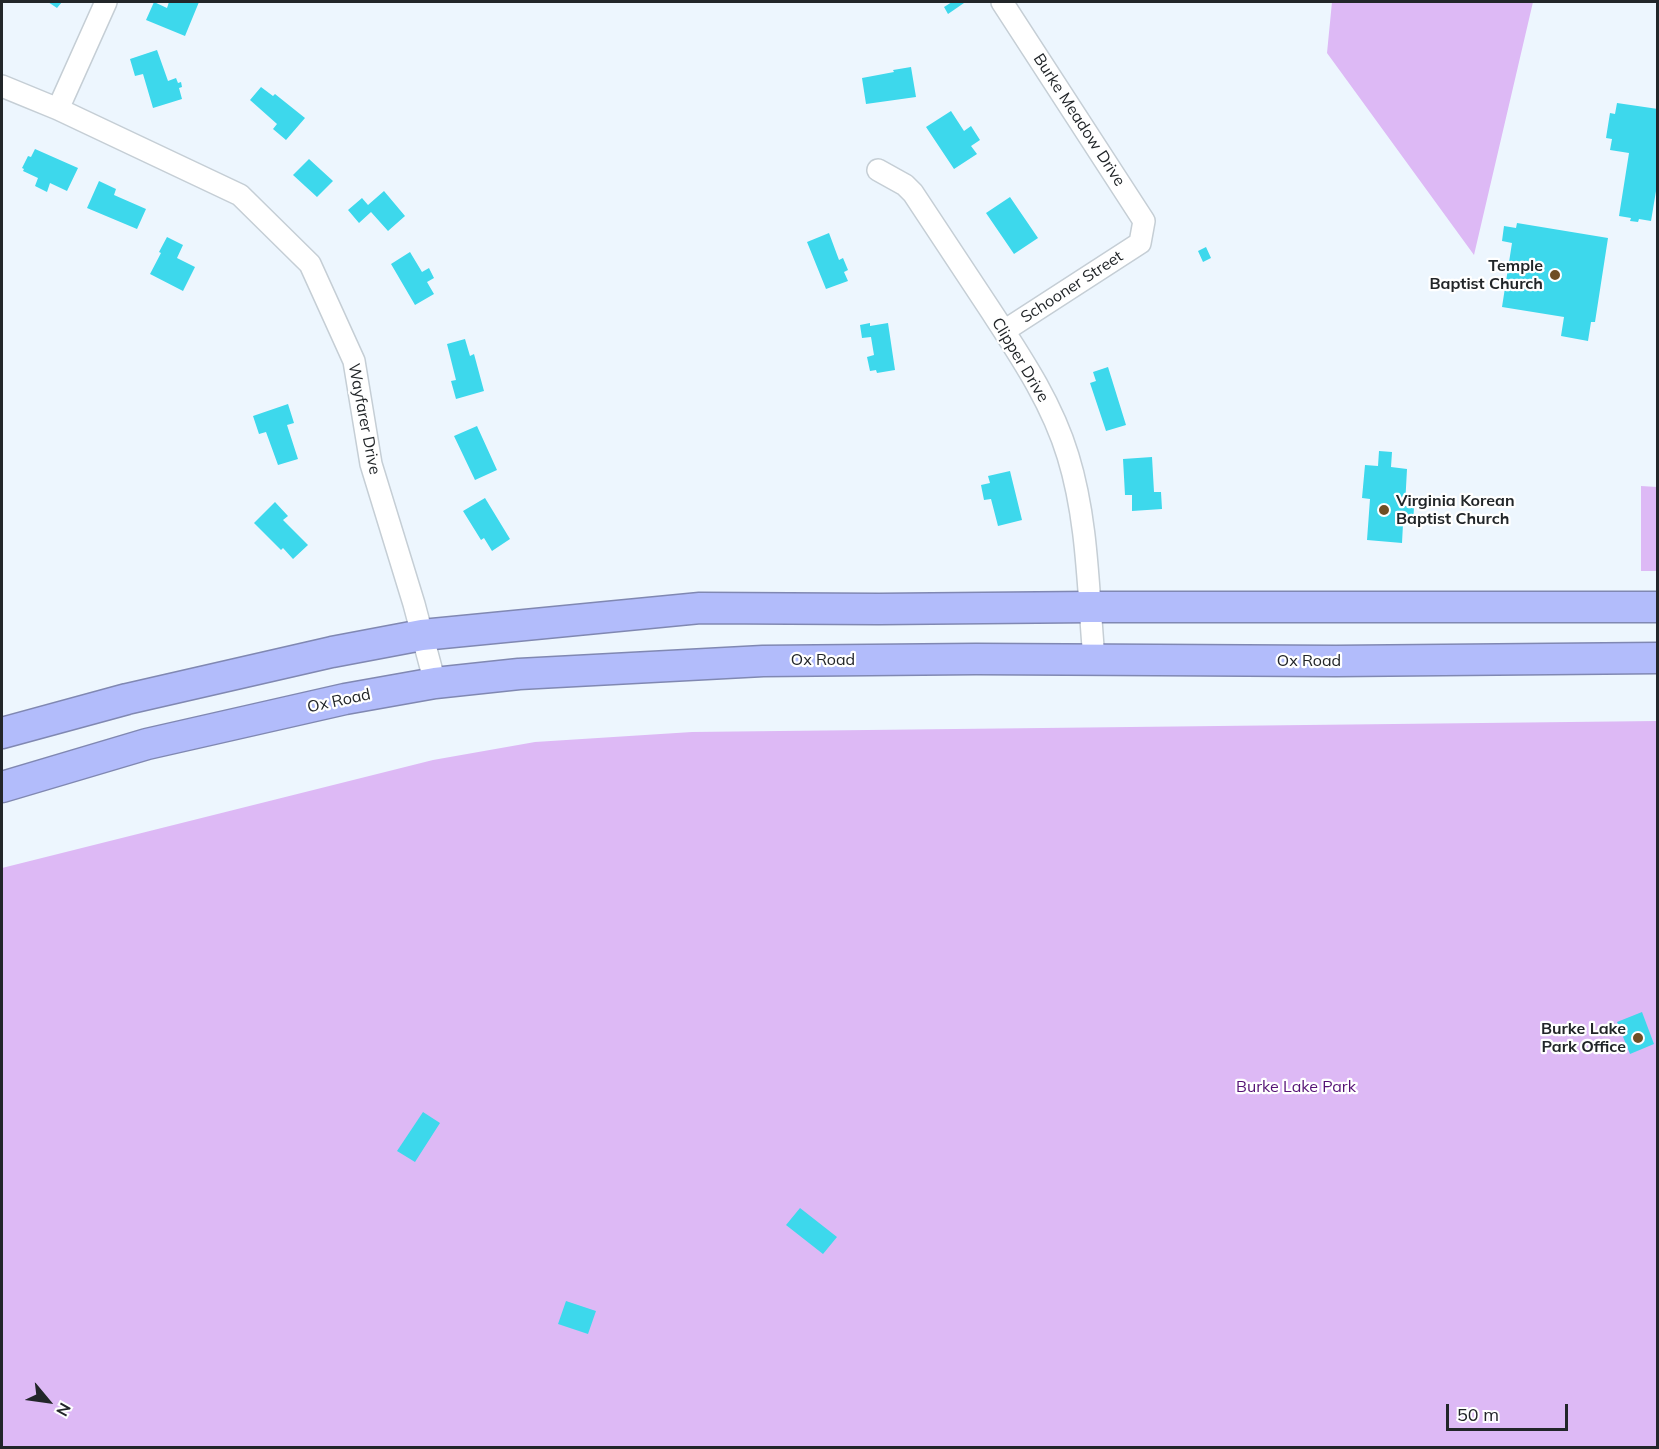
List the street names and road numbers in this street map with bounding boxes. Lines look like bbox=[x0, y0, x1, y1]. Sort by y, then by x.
street label: Burke Meadow Drive bbox=[1029, 50, 1129, 190]
street label: Schooner Street bbox=[1017, 247, 1127, 327]
street label: Clipper Drive bbox=[987, 314, 1053, 406]
street label: Wayfarer Drive bbox=[344, 362, 384, 476]
street label: Ox Road bbox=[791, 650, 855, 670]
street label: Ox Road bbox=[1277, 651, 1341, 671]
street label: Ox Road bbox=[306, 685, 372, 717]

